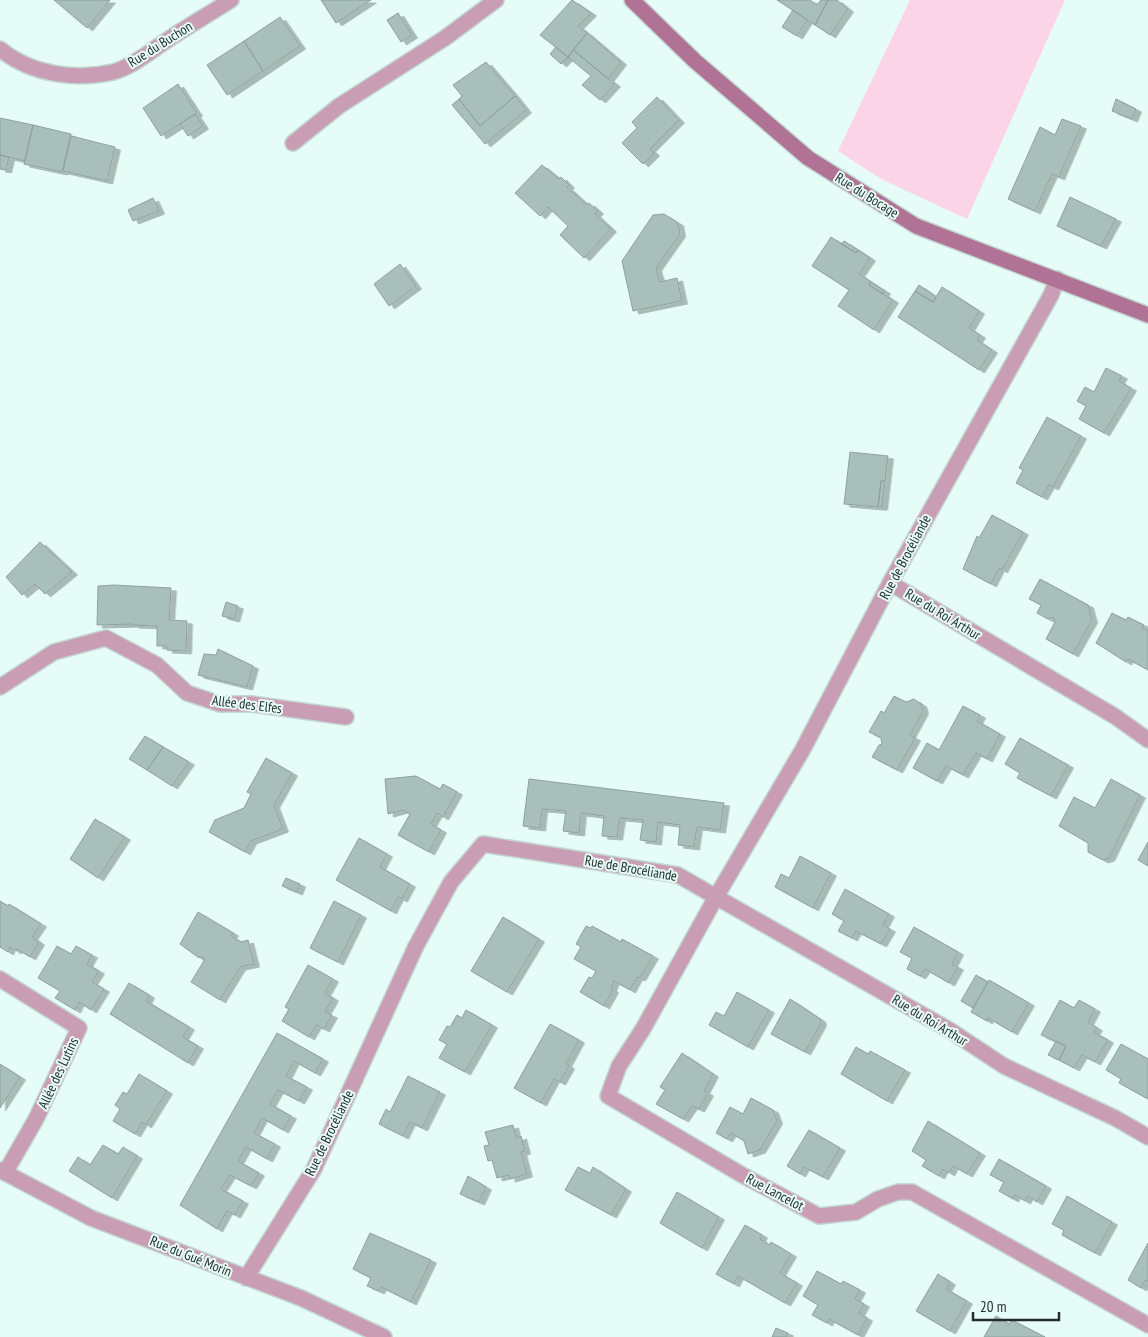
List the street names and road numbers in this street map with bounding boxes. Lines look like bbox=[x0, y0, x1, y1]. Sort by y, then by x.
street label: Rue du Buchon bbox=[124, 17, 196, 71]
street label: Rue du Bocage bbox=[832, 168, 902, 222]
street label: Rue de Brocéliande bbox=[875, 511, 935, 602]
street label: Rue du Roi Arthur bbox=[902, 584, 984, 644]
street label: Allée des Elfes bbox=[211, 691, 283, 717]
street label: Rue de Brocéliande bbox=[584, 851, 679, 885]
street label: Rue du Roi Arthur bbox=[889, 990, 971, 1050]
street label: Allée des Lutins bbox=[34, 1034, 82, 1112]
street label: Rue de Brocéliande bbox=[300, 1087, 358, 1179]
street label: Rue Lancelot bbox=[743, 1169, 807, 1215]
street label: Rue du Gué Morin bbox=[148, 1231, 234, 1281]

